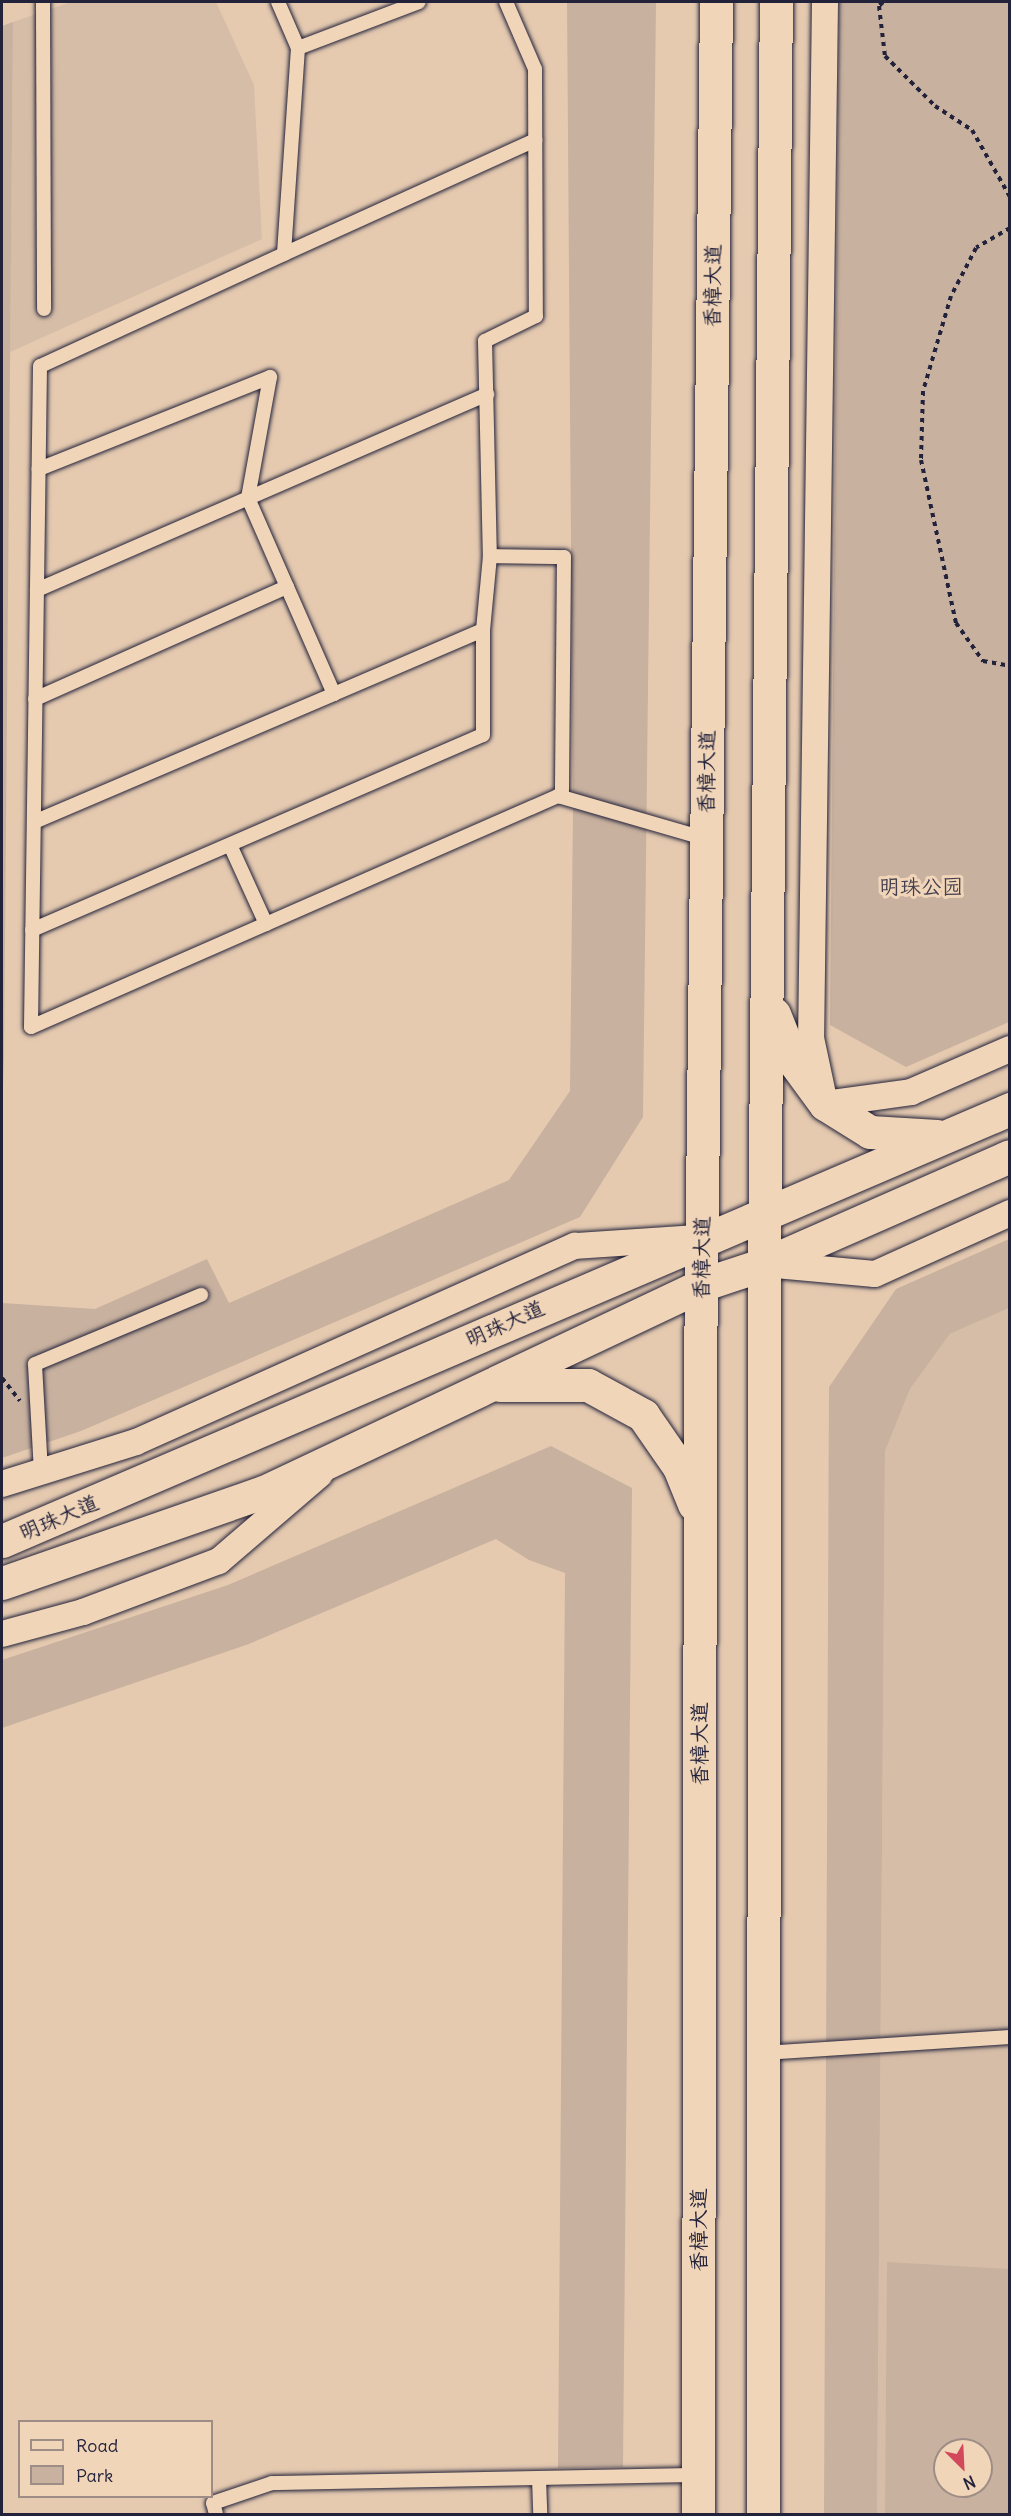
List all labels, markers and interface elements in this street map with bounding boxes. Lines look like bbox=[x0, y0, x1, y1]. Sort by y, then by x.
street label: 香樟大道 bbox=[700, 244, 726, 328]
street label: 香樟大道 bbox=[694, 730, 720, 814]
park label: 明珠公园 bbox=[879, 874, 963, 900]
street label: 香樟大道 bbox=[689, 1216, 715, 1300]
street label: 明珠大道 bbox=[462, 1295, 548, 1353]
street label: 明珠大道 bbox=[15, 1490, 103, 1546]
street label: 香樟大道 bbox=[687, 1702, 713, 1786]
street label: 香樟大道 bbox=[686, 2188, 712, 2272]
legend bbox=[18, 2420, 213, 2498]
text: Road bbox=[76, 2434, 118, 2457]
north arrow bbox=[933, 2438, 993, 2498]
text: Park bbox=[76, 2464, 113, 2487]
text: N bbox=[960, 2471, 979, 2494]

